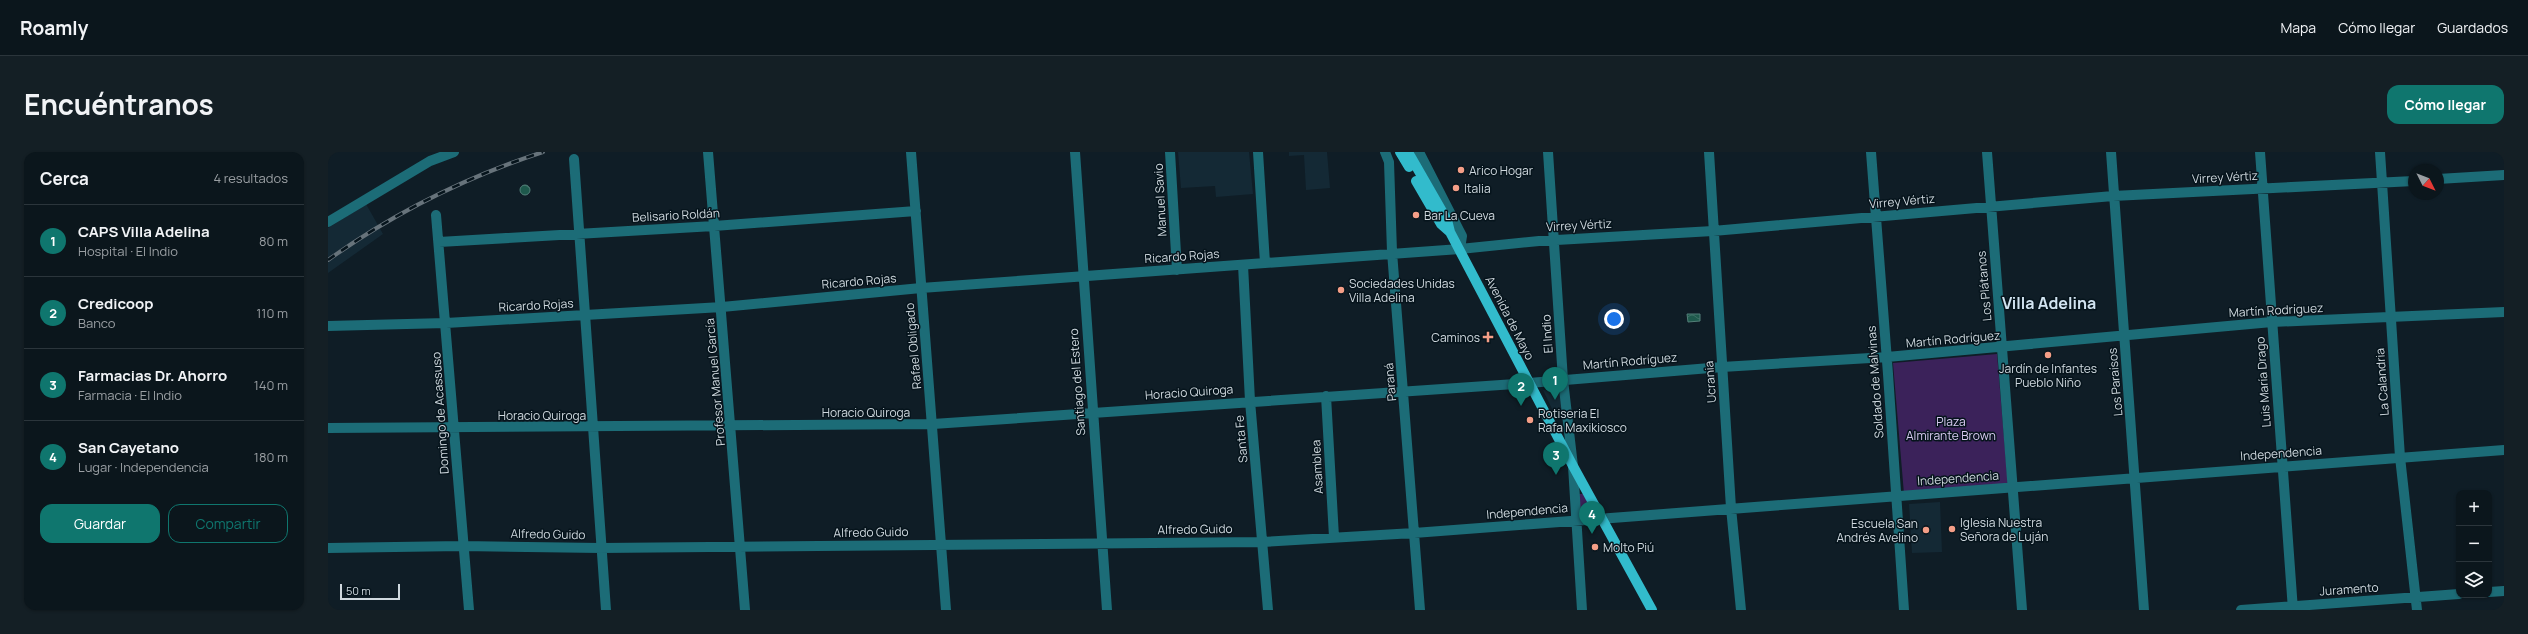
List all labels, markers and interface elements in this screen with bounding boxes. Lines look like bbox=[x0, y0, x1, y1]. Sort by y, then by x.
text: Roamly bbox=[20, 15, 88, 41]
text: Mapa bbox=[2281, 18, 2316, 37]
text: Cómo llegar bbox=[2338, 18, 2415, 37]
text: Guardados bbox=[2437, 18, 2508, 37]
text: Encuéntranos bbox=[24, 85, 214, 123]
button: Cómo llegar bbox=[2387, 85, 2504, 124]
place label: Arico Hogar bbox=[1469, 162, 1534, 179]
street label: Manuel Savio bbox=[1150, 163, 1170, 237]
north arrow bbox=[2408, 164, 2444, 200]
marker: Arico Hogar bbox=[1456, 165, 1466, 175]
text: Cerca bbox=[40, 167, 89, 190]
street label: Virrey Vértiz bbox=[2192, 167, 2258, 187]
text: 4 resultados bbox=[213, 169, 288, 187]
place label: Italia bbox=[1464, 180, 1491, 197]
marker: Italia bbox=[1451, 183, 1461, 193]
street label: Virrey Vértiz bbox=[1868, 190, 1936, 212]
street label: Belisario Roldán bbox=[632, 204, 720, 226]
place label: Bar La Cueva bbox=[1424, 207, 1495, 224]
marker: Bar La Cueva bbox=[1411, 210, 1421, 220]
street label: Virrey Vértiz bbox=[1546, 215, 1612, 235]
text: CAPS Villa Adelina bbox=[78, 221, 210, 242]
text: 1 bbox=[50, 232, 56, 250]
text: 80 m bbox=[259, 232, 288, 250]
text: Hospital · El Indio bbox=[78, 242, 178, 260]
street label: Ricardo Rojas bbox=[1144, 245, 1220, 267]
street label: Los Plátanos bbox=[1972, 250, 1996, 322]
street label: Ricardo Rojas bbox=[821, 269, 897, 293]
street label: Avenida de Mayo bbox=[1482, 273, 1538, 363]
place label: Sociedades Unidas Villa Adelina bbox=[1349, 275, 1455, 306]
marker: Sociedades Unidas Villa Adelina bbox=[1336, 285, 1346, 295]
district label: Villa Adelina bbox=[2002, 292, 2096, 314]
text: Credicoop bbox=[78, 293, 154, 314]
street label: Ricardo Rojas bbox=[498, 295, 574, 315]
street label: Martín Rodríguez bbox=[2228, 299, 2324, 321]
street label: Rafael Obligado bbox=[901, 302, 925, 390]
text: 2 bbox=[49, 304, 57, 322]
text: 110 m bbox=[256, 304, 288, 322]
your location bbox=[1604, 309, 1624, 329]
text: Banco bbox=[78, 314, 116, 332]
street label: El Indio bbox=[1537, 314, 1557, 354]
street label: Profesor Manuel García bbox=[701, 317, 729, 447]
street label: Soldado de Malvinas bbox=[1863, 325, 1887, 439]
street label: Martín Rodríguez bbox=[1905, 326, 2001, 352]
street label: Santiago del Estero bbox=[1065, 328, 1089, 436]
place label: Caminos bbox=[1431, 329, 1480, 346]
marker: Caminos bbox=[1483, 332, 1493, 342]
street label: Luis María Drago bbox=[2251, 336, 2275, 428]
street label: Los Paraísos bbox=[2104, 347, 2126, 417]
street label: Martín Rodríguez bbox=[1582, 348, 1678, 374]
street label: La Calandria bbox=[2371, 348, 2393, 416]
marker: Jardín de Infantes Pueblo Niño bbox=[2043, 350, 2053, 360]
street label: Domingo de Acassuso bbox=[427, 351, 453, 475]
street label: Ucrania bbox=[1700, 360, 1720, 404]
place label: Jardín de Infantes Pueblo Niño bbox=[1999, 360, 2097, 391]
street label: Paraná bbox=[1380, 362, 1400, 402]
text: Farmacias Dr. Ahorro bbox=[78, 365, 227, 386]
pin: 1 bbox=[1542, 367, 1568, 400]
pin: 2 bbox=[1508, 373, 1534, 406]
text: 3 bbox=[49, 376, 57, 394]
text: 140 m bbox=[254, 376, 288, 394]
street label: Horacio Quiroga bbox=[1144, 380, 1234, 404]
text: Farmacia · El Indio bbox=[78, 386, 182, 404]
street label: Horacio Quiroga bbox=[822, 404, 910, 421]
place label: Rotiseria El Rafa Maxikiosco bbox=[1538, 405, 1627, 436]
street label: Horacio Quiroga bbox=[498, 407, 586, 424]
park label: Plaza Almirante Brown bbox=[1906, 413, 1996, 444]
street label: Santa Fe bbox=[1230, 414, 1252, 464]
marker: Rotiseria El Rafa Maxikiosco bbox=[1525, 415, 1535, 425]
text: San Cayetano bbox=[78, 437, 179, 458]
street label: Asamblea bbox=[1307, 439, 1327, 495]
pin: 3 bbox=[1543, 442, 1569, 475]
street label: Independencia bbox=[2240, 442, 2322, 464]
text: 4 bbox=[49, 448, 57, 466]
text: 180 m bbox=[254, 448, 288, 466]
text: Lugar · Independencia bbox=[78, 458, 209, 476]
street label: Independencia bbox=[1917, 467, 1999, 489]
map controls bbox=[2456, 490, 2492, 598]
button: + bbox=[2456, 490, 2492, 526]
street label: Independencia bbox=[1486, 499, 1568, 523]
pin: 4 bbox=[1579, 501, 1605, 534]
button: Guardar bbox=[40, 504, 160, 543]
button: Compartir bbox=[168, 504, 288, 543]
place label: Iglesia Nuestra Señora de Luján bbox=[1960, 514, 2048, 545]
place label: Escuela San Andrés Avelino bbox=[1836, 515, 1918, 546]
street label: Alfredo Guido bbox=[1157, 520, 1233, 538]
street label: Alfredo Guido bbox=[833, 523, 909, 541]
marker: Iglesia Nuestra Señora de Luján bbox=[1947, 524, 1957, 534]
street label: Alfredo Guido bbox=[510, 525, 586, 543]
marker: Escuela San Andrés Avelino bbox=[1921, 525, 1931, 535]
button: − bbox=[2456, 526, 2492, 562]
place label: Molto Piú bbox=[1603, 539, 1654, 556]
marker: Molto Piú bbox=[1590, 542, 1600, 552]
button: layers bbox=[2456, 562, 2492, 598]
street label: Juramento bbox=[2319, 578, 2379, 600]
scale bar bbox=[340, 582, 400, 601]
text: 50 m bbox=[346, 583, 371, 598]

